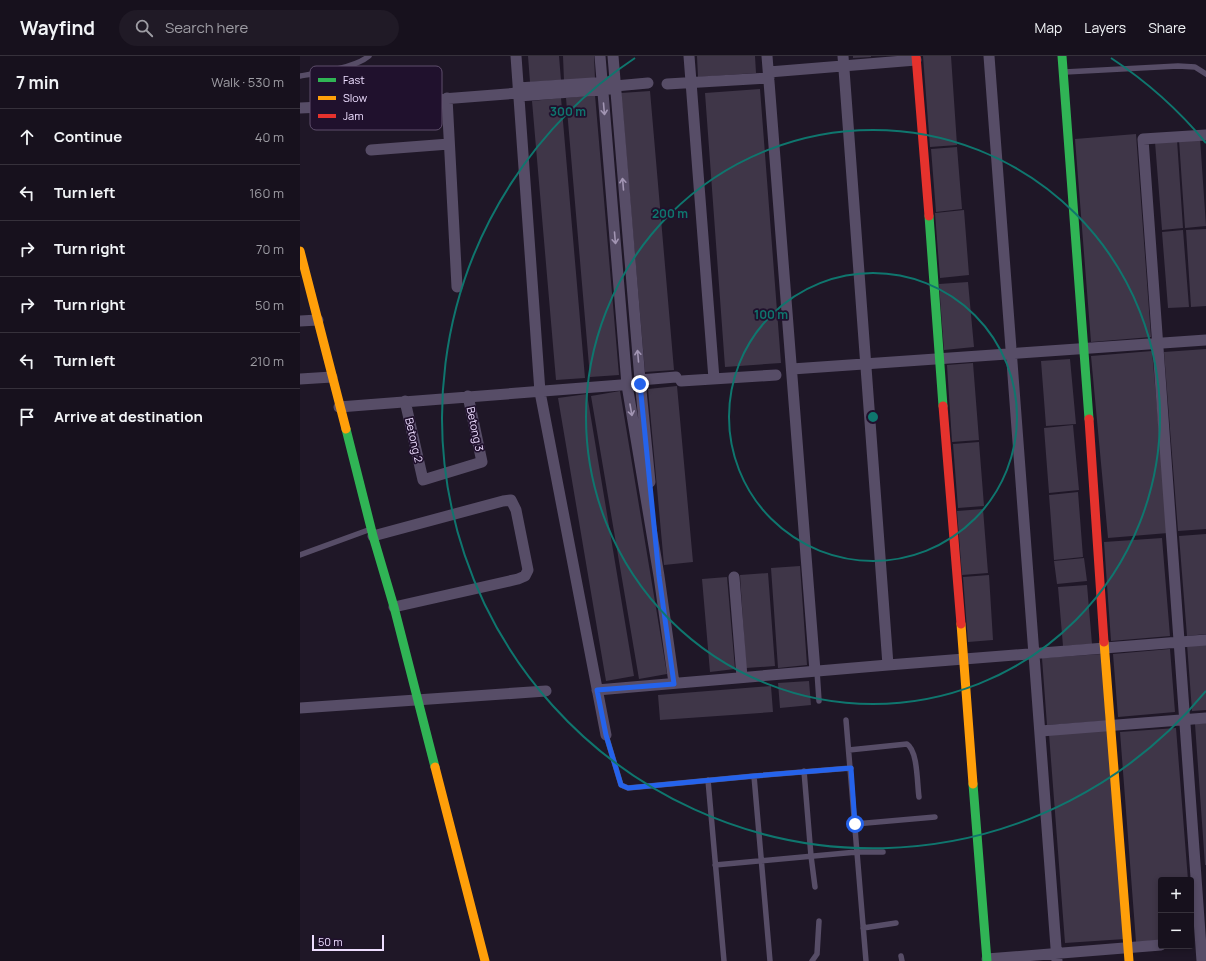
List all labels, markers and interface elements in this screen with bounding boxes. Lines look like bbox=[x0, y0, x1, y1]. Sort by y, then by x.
search box bbox=[119, 10, 399, 46]
text: Wayfind bbox=[20, 15, 95, 41]
icon: search bbox=[133, 17, 155, 39]
text: Search here bbox=[165, 17, 248, 38]
text: Map bbox=[1034, 18, 1062, 37]
text: Layers bbox=[1084, 18, 1126, 37]
text: Share bbox=[1148, 18, 1186, 37]
legend bbox=[310, 66, 442, 130]
text: 7 min bbox=[16, 71, 59, 94]
text: Fast bbox=[343, 72, 365, 87]
text: Walk · 530 m bbox=[211, 73, 284, 91]
text: Slow bbox=[343, 90, 368, 105]
one-way arrow bbox=[601, 102, 608, 115]
text: 300 m bbox=[550, 103, 586, 120]
text: Jam bbox=[343, 108, 364, 123]
icon: ahead bbox=[16, 126, 38, 148]
text: Continue bbox=[54, 126, 122, 147]
text: 40 m bbox=[255, 128, 284, 146]
one-way arrow bbox=[620, 178, 627, 191]
icon: left bbox=[16, 182, 38, 204]
text: Turn left bbox=[54, 182, 116, 203]
text: 160 m bbox=[249, 184, 284, 202]
text: 200 m bbox=[652, 205, 688, 222]
one-way arrow bbox=[611, 231, 618, 244]
icon: right bbox=[16, 238, 38, 260]
text: Turn right bbox=[54, 238, 125, 259]
text: 70 m bbox=[256, 240, 284, 258]
icon: right bbox=[16, 294, 38, 316]
text: Turn right bbox=[54, 294, 125, 315]
text: 50 m bbox=[255, 296, 284, 314]
text: 100 m bbox=[754, 306, 788, 323]
icon: left bbox=[16, 350, 38, 372]
text: Turn left bbox=[54, 350, 116, 371]
one-way arrow bbox=[634, 350, 641, 363]
text: 210 m bbox=[250, 352, 284, 370]
route end bbox=[631, 375, 649, 393]
one-way arrow bbox=[627, 403, 635, 416]
street label: Betong 3 bbox=[463, 405, 488, 453]
icon: arrive bbox=[16, 406, 38, 428]
text: Arrive at destination bbox=[54, 406, 203, 427]
centre of rings bbox=[866, 410, 880, 424]
street label: Betong 2 bbox=[402, 416, 427, 464]
route start bbox=[846, 815, 864, 833]
map controls bbox=[1158, 877, 1194, 949]
button: + bbox=[1158, 877, 1194, 913]
button: − bbox=[1158, 913, 1194, 949]
scale bar bbox=[312, 933, 384, 952]
text: 50 m bbox=[318, 934, 343, 949]

